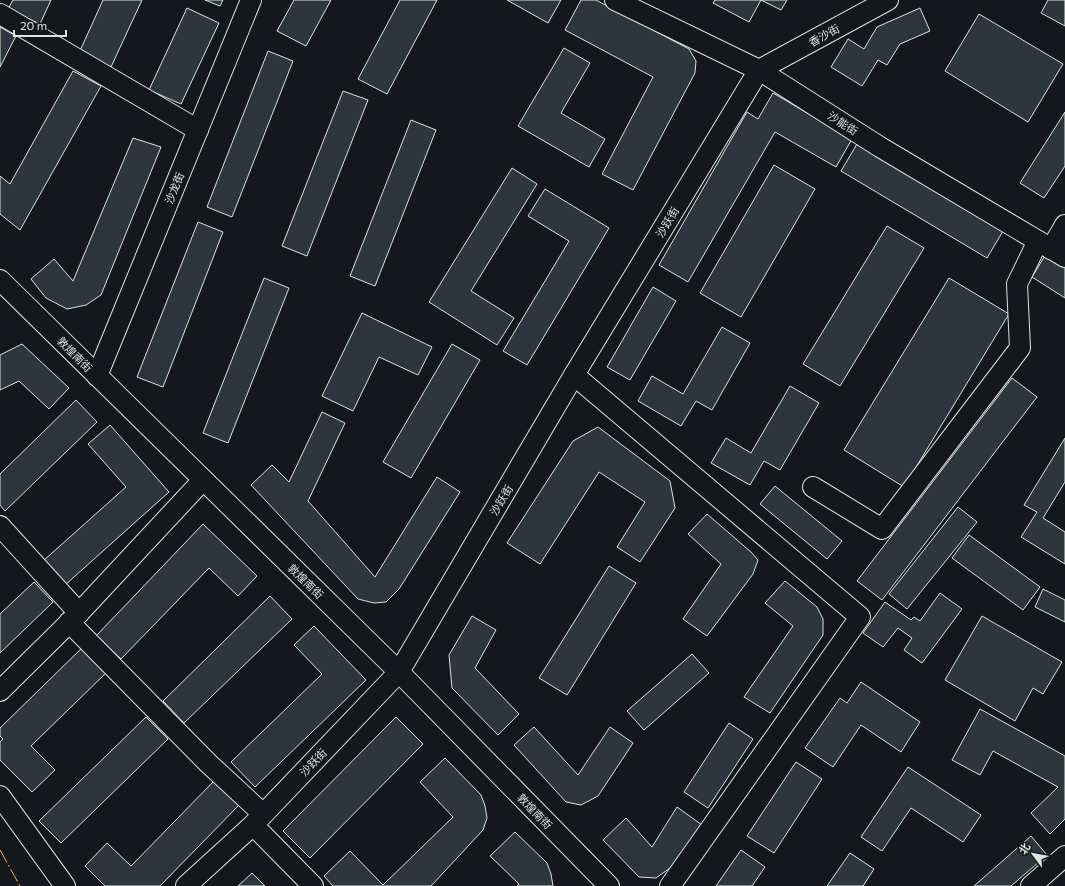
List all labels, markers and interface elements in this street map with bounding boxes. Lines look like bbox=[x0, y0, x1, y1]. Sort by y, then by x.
scale bar bbox=[14, 12, 66, 38]
text: 20 m bbox=[20, 18, 47, 32]
street label: 香沙街 bbox=[806, 21, 842, 49]
street label: 沙能街 bbox=[826, 109, 860, 137]
street label: 沙龙街 bbox=[162, 170, 186, 206]
street label: 沙跃街 bbox=[653, 205, 681, 239]
street label: 敦煌南街 bbox=[55, 334, 95, 374]
street label: 沙跃街 bbox=[487, 483, 515, 517]
street label: 敦煌南街 bbox=[286, 561, 326, 601]
street label: 沙跃街 bbox=[297, 746, 329, 778]
street label: 敦煌南街 bbox=[515, 791, 555, 831]
north arrow bbox=[1013, 834, 1053, 874]
text: 北 bbox=[1016, 840, 1033, 857]

